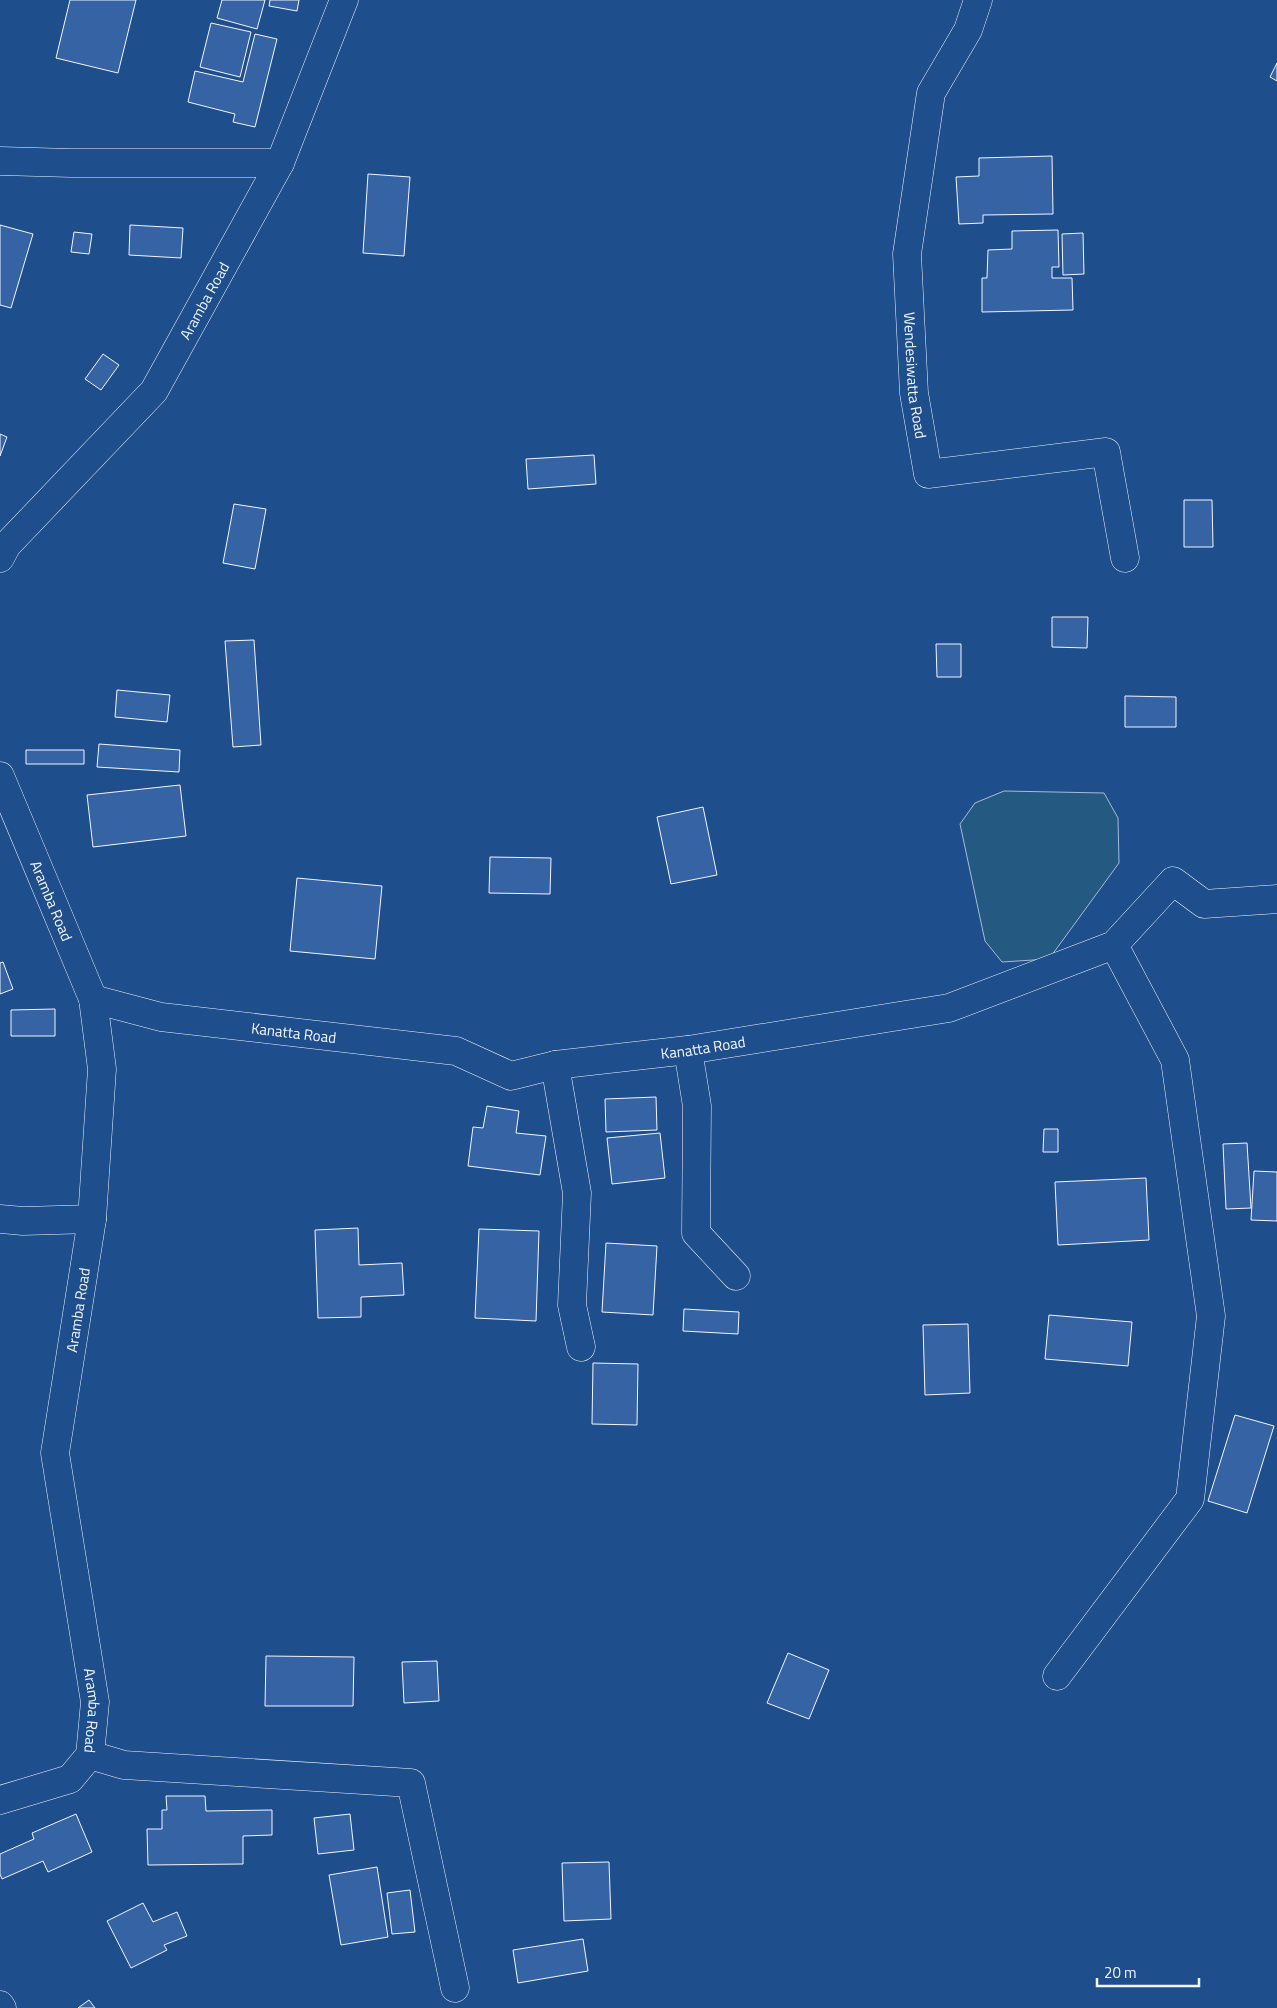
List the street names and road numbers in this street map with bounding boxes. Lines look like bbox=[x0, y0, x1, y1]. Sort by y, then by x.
street label: Aramba Road bbox=[173, 258, 235, 343]
street label: Wendesiwatta Road bbox=[898, 311, 933, 440]
street label: Aramba Road bbox=[25, 857, 79, 944]
street label: Kanatta Road bbox=[250, 1016, 338, 1049]
street label: Kanatta Road bbox=[659, 1029, 747, 1065]
street label: Aramba Road bbox=[60, 1266, 96, 1354]
street label: Aramba Road bbox=[78, 1666, 106, 1754]

